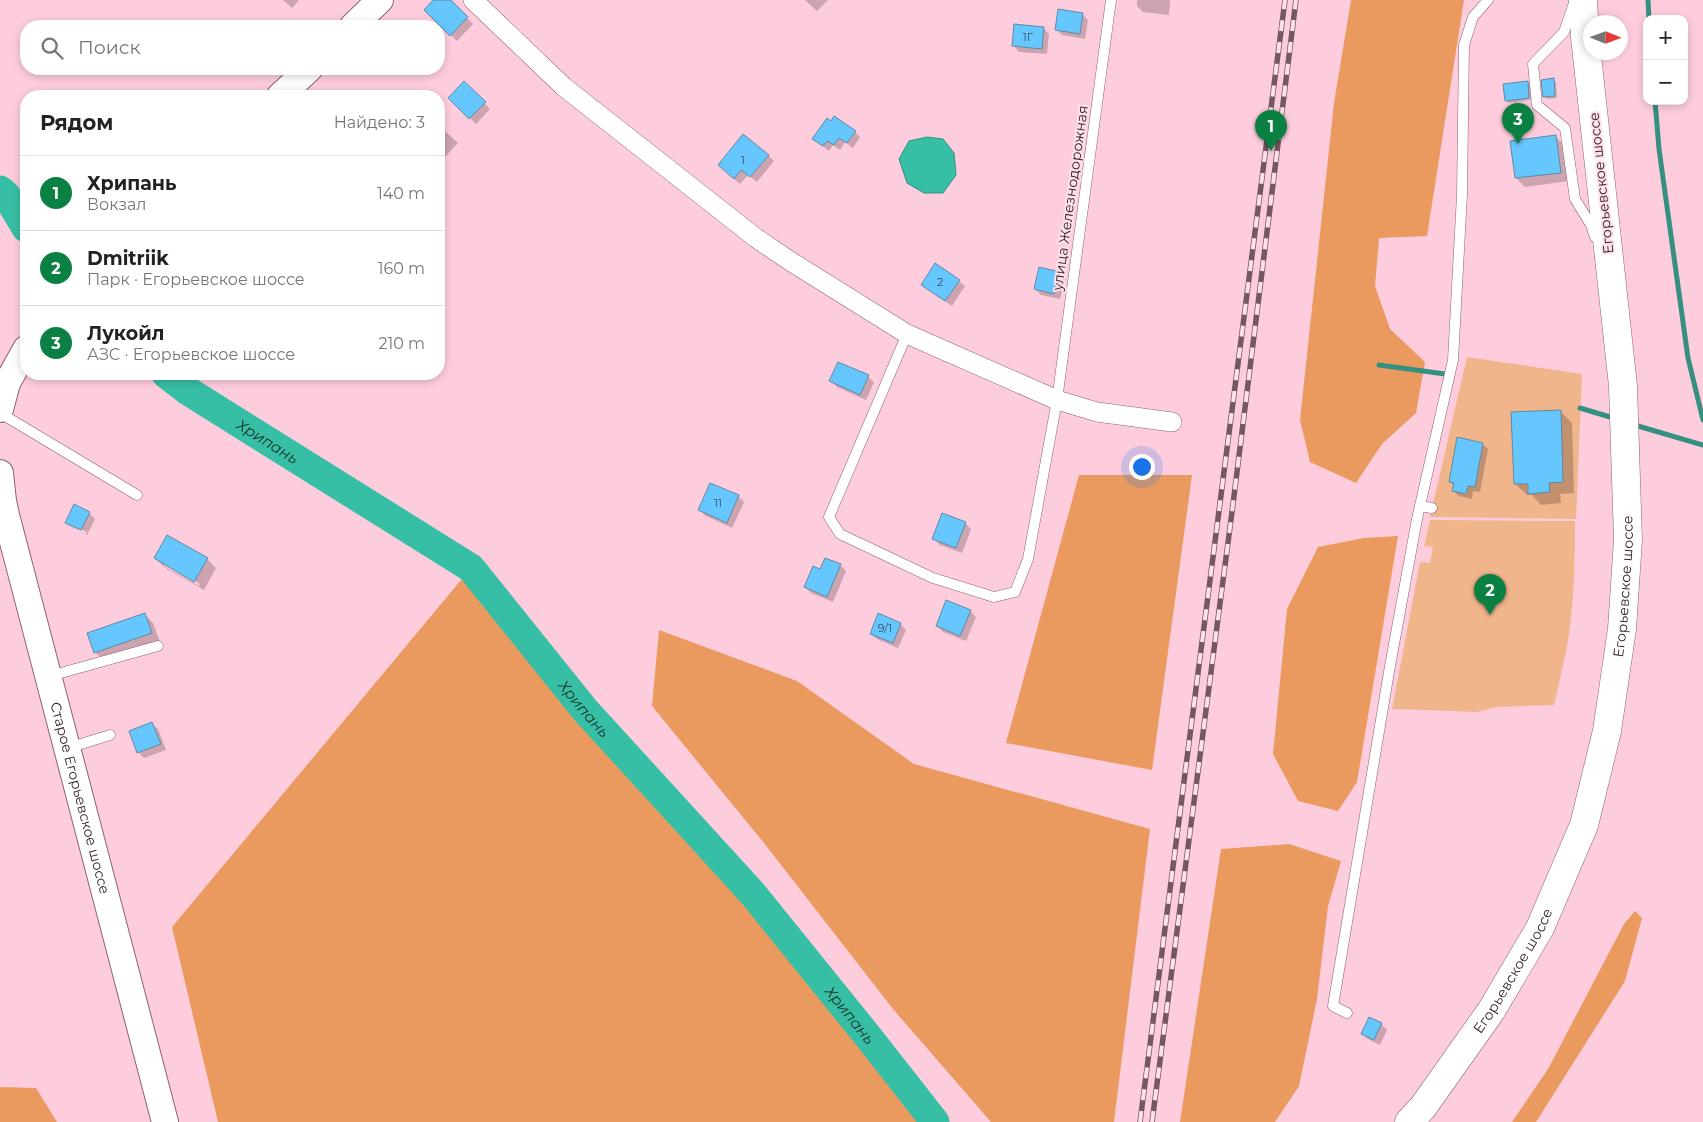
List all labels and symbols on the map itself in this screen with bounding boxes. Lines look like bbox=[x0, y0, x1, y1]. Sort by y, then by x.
north arrow bbox=[1583, 15, 1628, 60]
house number: 1Г bbox=[1023, 30, 1034, 44]
pin: 3 bbox=[1502, 103, 1534, 144]
street label: улица Железнодорожная bbox=[1048, 104, 1092, 293]
pin: 1 bbox=[1255, 110, 1287, 151]
street label: Егорьевское шоссе bbox=[1585, 111, 1617, 255]
house number: 1 bbox=[741, 153, 745, 167]
house number: 2 bbox=[937, 275, 943, 289]
water label: Хрипань bbox=[233, 414, 302, 467]
your location bbox=[1129, 454, 1155, 480]
house number: 11 bbox=[714, 496, 722, 510]
street label: Егорьевское шоссе bbox=[1609, 515, 1637, 659]
pin: 2 bbox=[1474, 574, 1506, 615]
house number: 9/1 bbox=[878, 621, 892, 635]
water label: Хрипань bbox=[554, 675, 614, 741]
street label: Старое Егорьевское шоссе bbox=[46, 700, 114, 896]
street label: Егорьевское шоссе bbox=[1469, 906, 1556, 1037]
water label: Хрипань bbox=[821, 981, 880, 1048]

